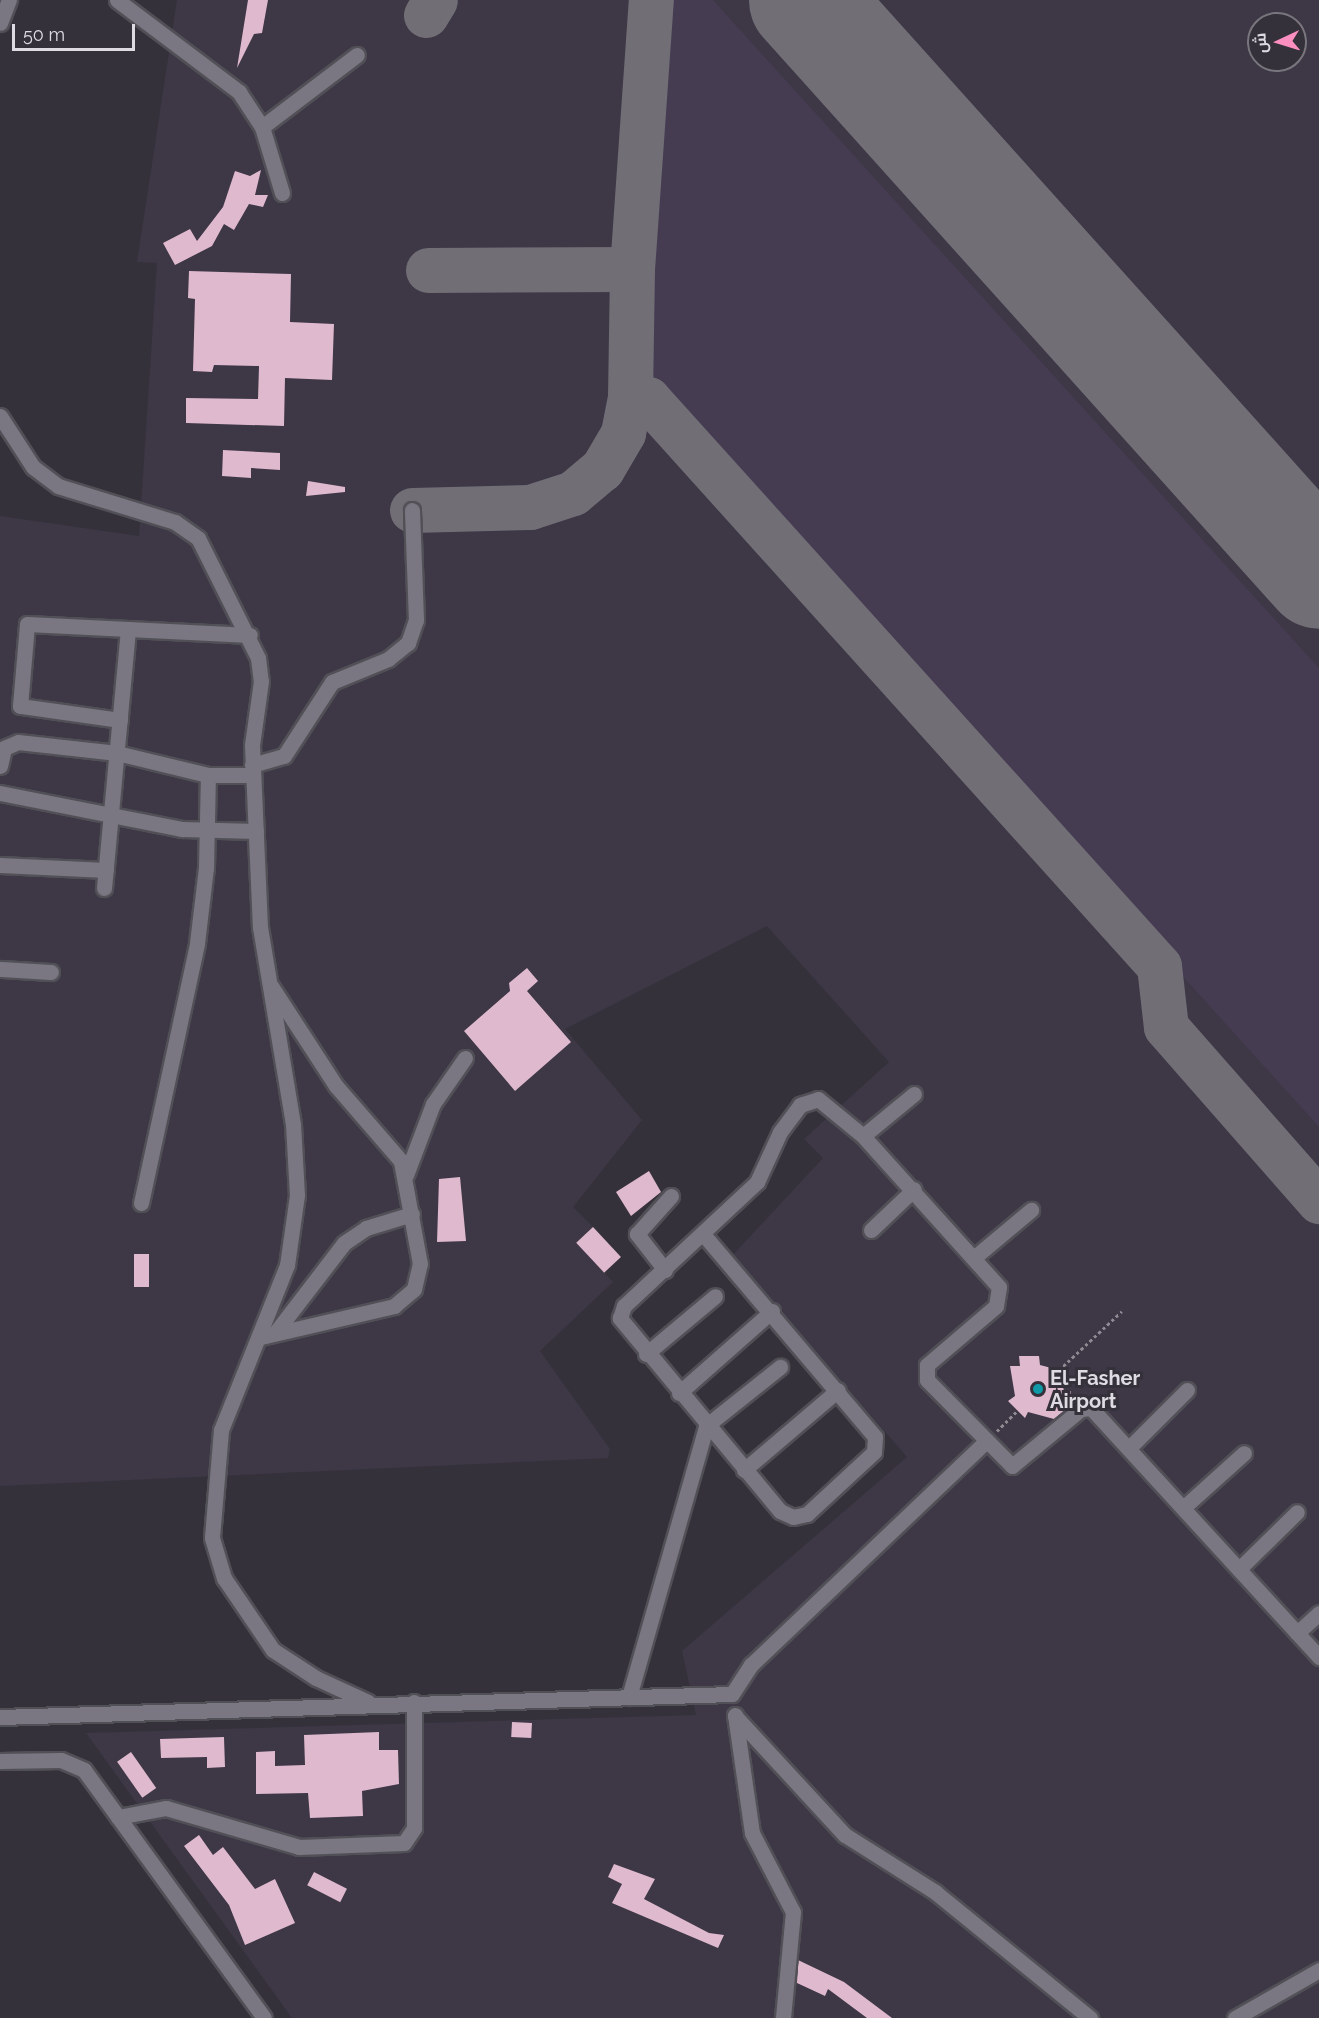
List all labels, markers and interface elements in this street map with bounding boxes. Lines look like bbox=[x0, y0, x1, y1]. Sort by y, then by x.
scale bar bbox=[15, 12, 138, 50]
north arrow bbox=[1247, 12, 1307, 72]
text: 50 m bbox=[23, 24, 65, 45]
text: ش bbox=[1250, 32, 1271, 54]
place label: El-Fasher Airport bbox=[1050, 1366, 1140, 1413]
marker: El-Fasher Airport bbox=[1031, 1382, 1045, 1396]

